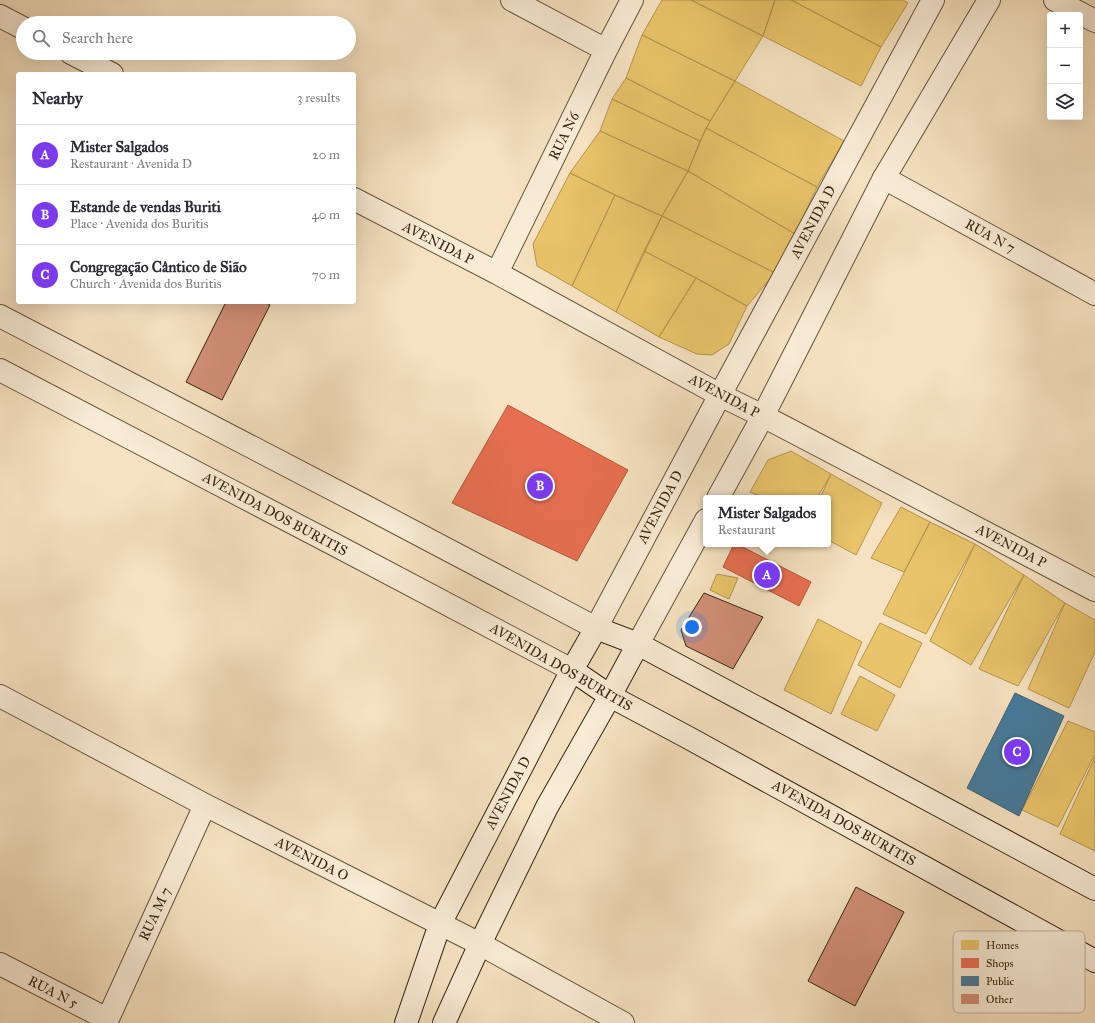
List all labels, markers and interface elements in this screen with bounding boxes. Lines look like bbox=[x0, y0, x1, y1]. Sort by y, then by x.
map controls bbox=[1047, 12, 1083, 120]
button: + bbox=[1047, 12, 1083, 48]
search box bbox=[16, 16, 356, 60]
icon: search bbox=[30, 27, 52, 49]
text: Search here bbox=[62, 29, 133, 47]
button: − bbox=[1047, 48, 1083, 84]
button: layers bbox=[1047, 84, 1083, 120]
text: Nearby bbox=[32, 88, 83, 109]
text: 3 results bbox=[297, 90, 340, 106]
street label: RUA N6 bbox=[545, 108, 583, 163]
text: Mister Salgados bbox=[70, 138, 169, 156]
text: A bbox=[41, 147, 49, 163]
text: 20 m bbox=[312, 147, 340, 163]
text: Restaurant · Avenida D bbox=[70, 156, 192, 172]
street label: AVENIDA D bbox=[786, 183, 839, 262]
text: Estande de vendas Buriti bbox=[70, 198, 221, 216]
text: B bbox=[41, 207, 49, 223]
text: 40 m bbox=[311, 207, 340, 223]
street label: RUA N 7 bbox=[962, 215, 1018, 257]
text: Place · Avenida dos Buritis bbox=[70, 216, 208, 232]
street label: AVENIDA P bbox=[399, 217, 476, 268]
text: Congregação Cântico de Sião bbox=[70, 258, 247, 276]
text: C bbox=[41, 267, 49, 283]
text: 70 m bbox=[312, 267, 340, 283]
text: Church · Avenida dos Buritis bbox=[70, 276, 222, 292]
street label: AVENIDA P bbox=[685, 370, 762, 422]
street label: AVENIDA DOS BURITIS bbox=[199, 468, 350, 559]
street label: AVENIDA D bbox=[633, 468, 686, 547]
pin: B bbox=[527, 471, 553, 501]
popup bbox=[703, 495, 831, 547]
text: Mister Salgados bbox=[718, 504, 816, 522]
street label: AVENIDA P bbox=[972, 520, 1049, 572]
text: Restaurant bbox=[718, 522, 776, 538]
pin: A bbox=[754, 560, 780, 590]
your location bbox=[682, 617, 702, 637]
street label: AVENIDA DOS BURITIS bbox=[486, 619, 635, 715]
pin: C bbox=[1004, 737, 1030, 767]
street label: AVENIDA D bbox=[481, 754, 534, 833]
street label: AVENIDA DOS BURITIS bbox=[768, 776, 919, 870]
street label: AVENIDA O bbox=[272, 833, 351, 885]
street label: RUA M 7 bbox=[135, 884, 175, 944]
legend bbox=[953, 931, 1085, 1013]
text: Homes bbox=[986, 939, 1019, 952]
text: Shops bbox=[986, 957, 1014, 970]
street label: RUA N 5 bbox=[25, 972, 81, 1012]
text: Public bbox=[986, 975, 1014, 988]
text: Other bbox=[986, 993, 1014, 1006]

